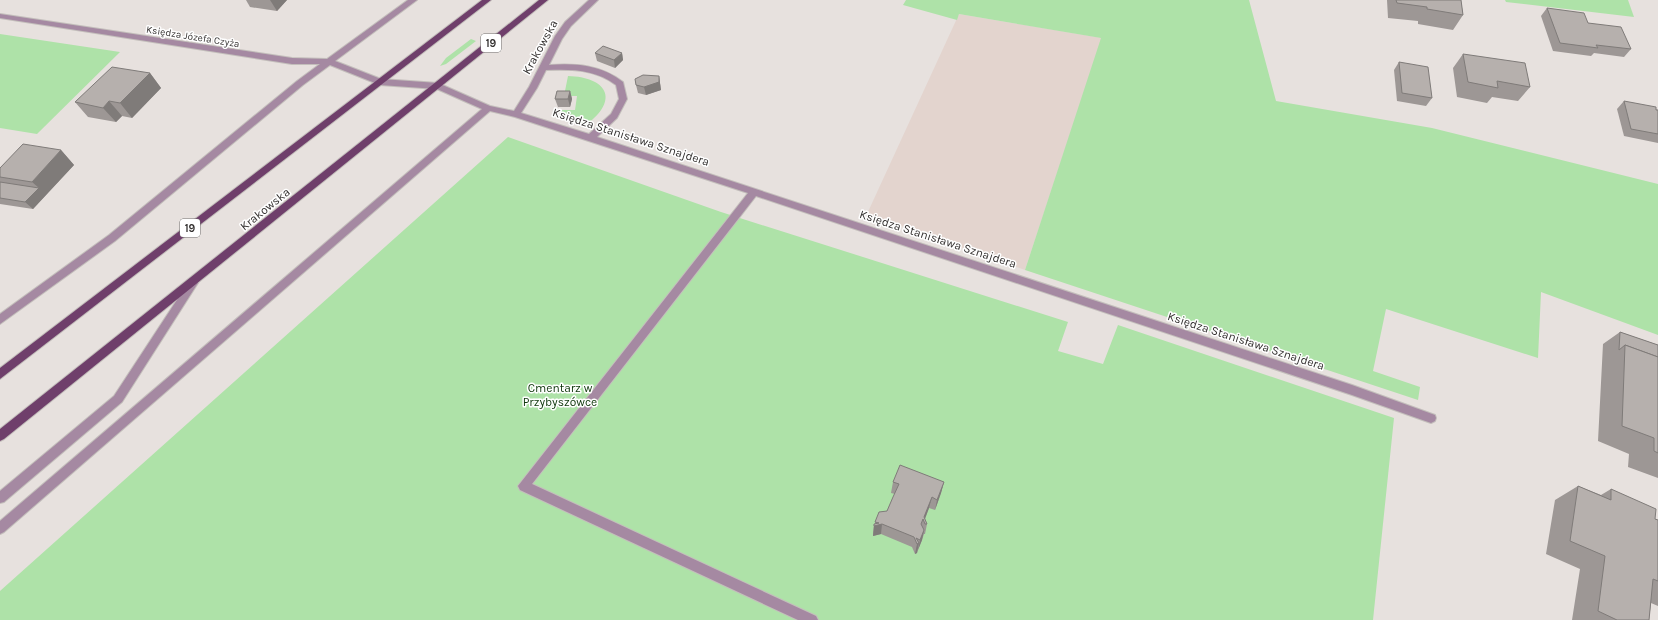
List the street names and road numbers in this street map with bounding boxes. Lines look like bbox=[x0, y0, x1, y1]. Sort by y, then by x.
street label: Krakowska bbox=[519, 17, 561, 77]
street label: Księdza Józefa Czyża bbox=[145, 24, 240, 50]
road number: 19 bbox=[481, 34, 501, 52]
street label: Księdza Stanisława Sznajdera bbox=[551, 105, 711, 169]
street label: Krakowska bbox=[237, 185, 293, 233]
street label: Księdza Stanisława Sznajdera bbox=[858, 207, 1018, 271]
road number: 19 bbox=[180, 219, 200, 237]
street label: Księdza Stanisława Sznajdera bbox=[1166, 309, 1326, 373]

